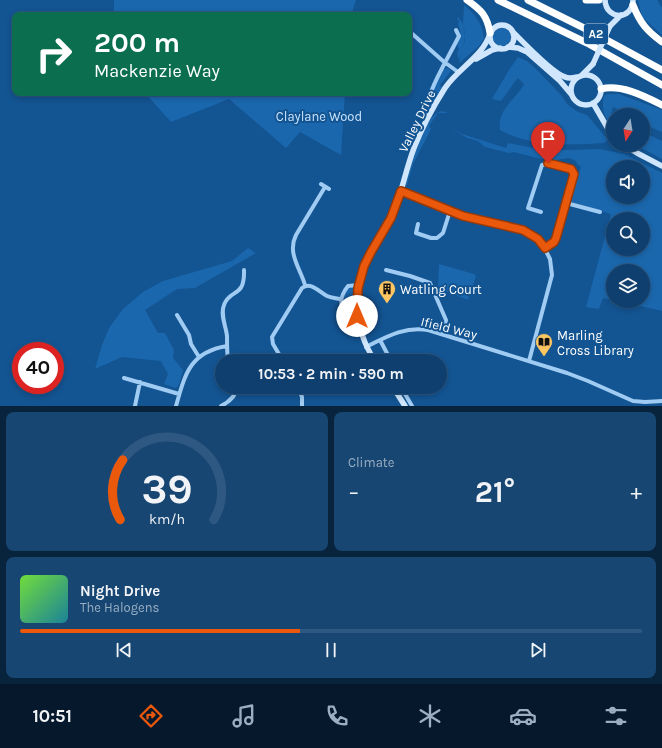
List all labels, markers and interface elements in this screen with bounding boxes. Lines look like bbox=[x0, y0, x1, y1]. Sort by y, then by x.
road number: A2 bbox=[584, 24, 608, 44]
text: 200 m bbox=[94, 26, 180, 59]
icon: right bbox=[28, 28, 80, 80]
text: Mackenzie Way bbox=[94, 60, 220, 82]
street label: Valley Drive bbox=[395, 87, 439, 155]
north arrow bbox=[606, 108, 650, 152]
map controls bbox=[606, 108, 650, 308]
park label: Claylane Wood bbox=[276, 109, 362, 124]
pin bbox=[531, 122, 565, 163]
icon: arrive bbox=[537, 128, 559, 150]
button: sound bbox=[606, 160, 650, 204]
button: search bbox=[606, 212, 650, 256]
button: layers bbox=[606, 264, 650, 308]
building icon: Watling Court bbox=[377, 279, 397, 304]
place label: Watling Court bbox=[400, 282, 482, 297]
position arrow bbox=[336, 295, 378, 337]
street label: Ifield Way bbox=[419, 314, 479, 342]
place label: Marling Cross Library bbox=[557, 328, 634, 358]
library icon: Marling Cross Library bbox=[534, 332, 554, 357]
speed limit sign: 40 bbox=[12, 342, 64, 394]
text: 10:53 · 2 min · 590 m bbox=[258, 365, 404, 383]
text: Climate bbox=[348, 455, 394, 470]
text: 39 bbox=[141, 464, 193, 512]
text: 21° bbox=[475, 474, 515, 510]
text: − bbox=[348, 479, 360, 505]
text: + bbox=[630, 479, 642, 505]
text: km/h bbox=[149, 510, 185, 527]
text: Night Drive bbox=[80, 582, 160, 600]
text: The Halogens bbox=[80, 600, 159, 615]
icon: previous bbox=[113, 639, 135, 661]
icon: pause bbox=[320, 639, 342, 661]
icon: next bbox=[527, 639, 549, 661]
icon: directions bbox=[137, 702, 165, 730]
icon: music bbox=[230, 702, 258, 730]
icon: phone bbox=[323, 702, 351, 730]
icon: climate bbox=[416, 702, 444, 730]
icon: car bbox=[509, 702, 537, 730]
icon: filters bbox=[602, 702, 630, 730]
text: 10:51 bbox=[32, 705, 72, 727]

